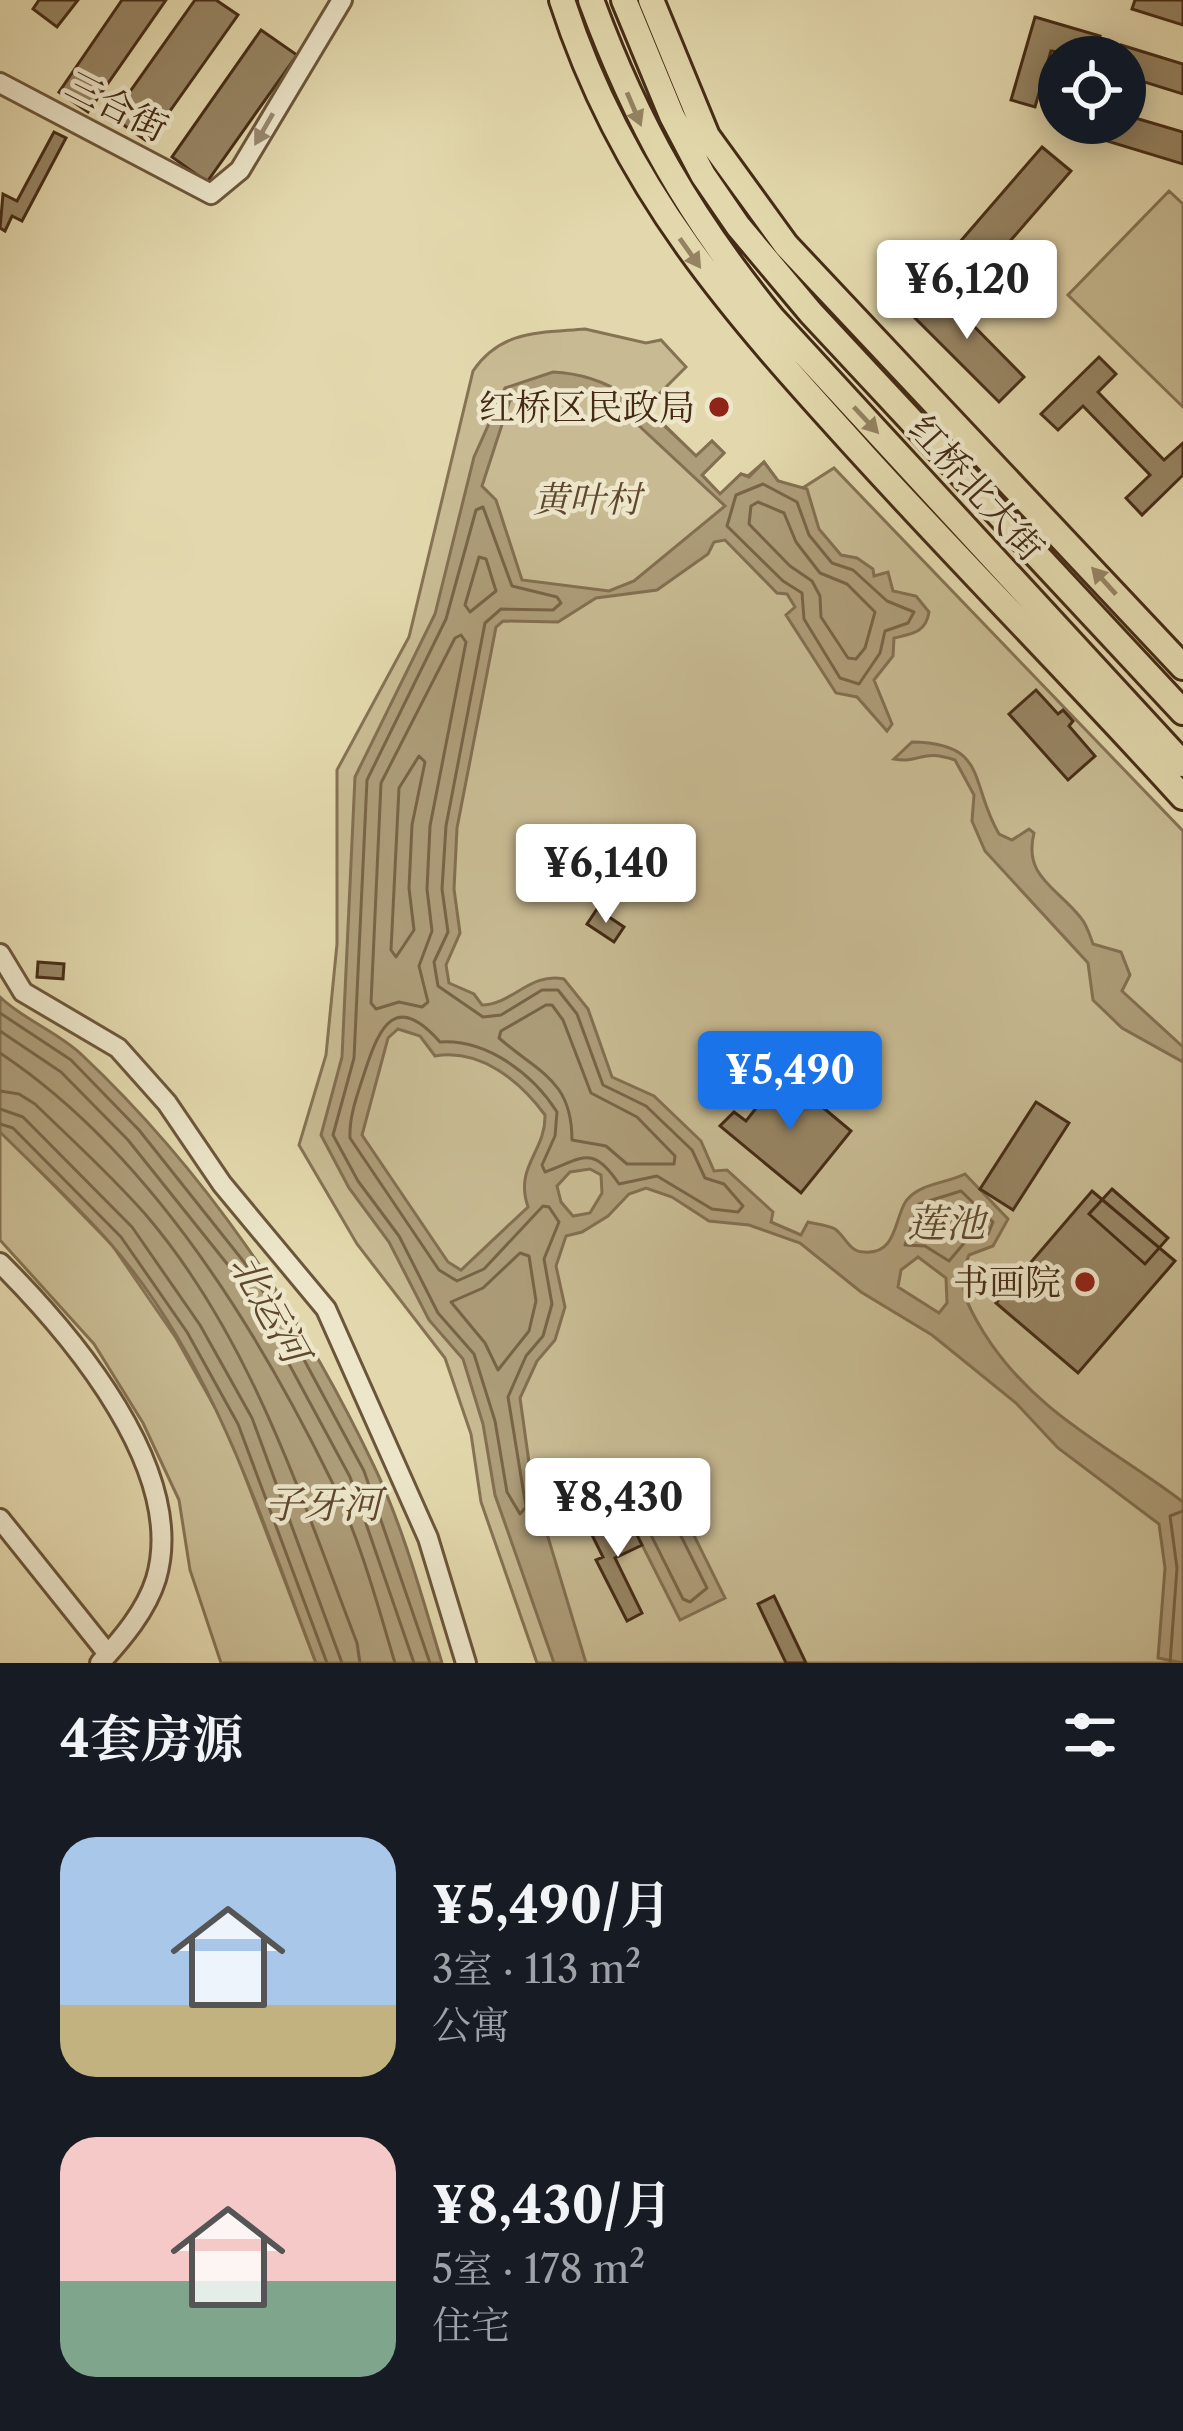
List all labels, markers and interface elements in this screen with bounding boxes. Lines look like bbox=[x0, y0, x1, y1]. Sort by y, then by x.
map controls bbox=[1038, 36, 1146, 144]
button: locate bbox=[1038, 36, 1146, 144]
street label: 三合街 bbox=[59, 62, 175, 150]
one-way arrow bbox=[625, 91, 644, 127]
one-way arrow bbox=[254, 112, 275, 146]
one-way arrow bbox=[678, 237, 701, 269]
pin: ¥6,120 bbox=[869, 240, 1065, 342]
text: ¥6,120 bbox=[904, 255, 1030, 303]
place label: 红桥区民政局 bbox=[479, 385, 695, 429]
marker: 红桥区民政局 bbox=[706, 394, 732, 420]
one-way arrow bbox=[852, 405, 880, 434]
street label: 红桥北大街 bbox=[900, 406, 1054, 570]
park label: 黄叶村 bbox=[533, 477, 646, 521]
one-way arrow bbox=[1091, 566, 1119, 595]
pin: ¥6,140 bbox=[508, 824, 704, 926]
text: ¥6,140 bbox=[543, 839, 669, 887]
pin: ¥5,490 bbox=[692, 1031, 888, 1133]
text: ¥5,490 bbox=[725, 1046, 855, 1094]
water label: 莲池 bbox=[907, 1199, 989, 1247]
water label: 北运河 bbox=[221, 1245, 322, 1376]
place label: 书画院 bbox=[953, 1260, 1061, 1304]
marker: 书画院 bbox=[1072, 1269, 1098, 1295]
pin: ¥8,430 bbox=[520, 1458, 716, 1560]
text: ¥8,430 bbox=[552, 1473, 684, 1521]
water label: 子牙河 bbox=[264, 1480, 387, 1528]
icon: filters bbox=[1057, 1702, 1123, 1768]
text: 4套房源 bbox=[60, 1708, 243, 1770]
text: ¥5,490/月 bbox=[432, 1874, 671, 1936]
icon: home bbox=[156, 1885, 300, 2029]
text: 3室 · 113 m² bbox=[432, 1945, 641, 1993]
text: 公寓 bbox=[432, 2001, 510, 2049]
text: ¥8,430/月 bbox=[432, 2174, 673, 2236]
icon: home bbox=[156, 2185, 300, 2329]
text: 5室 · 178 m² bbox=[432, 2245, 645, 2293]
text: 住宅 bbox=[432, 2301, 510, 2349]

